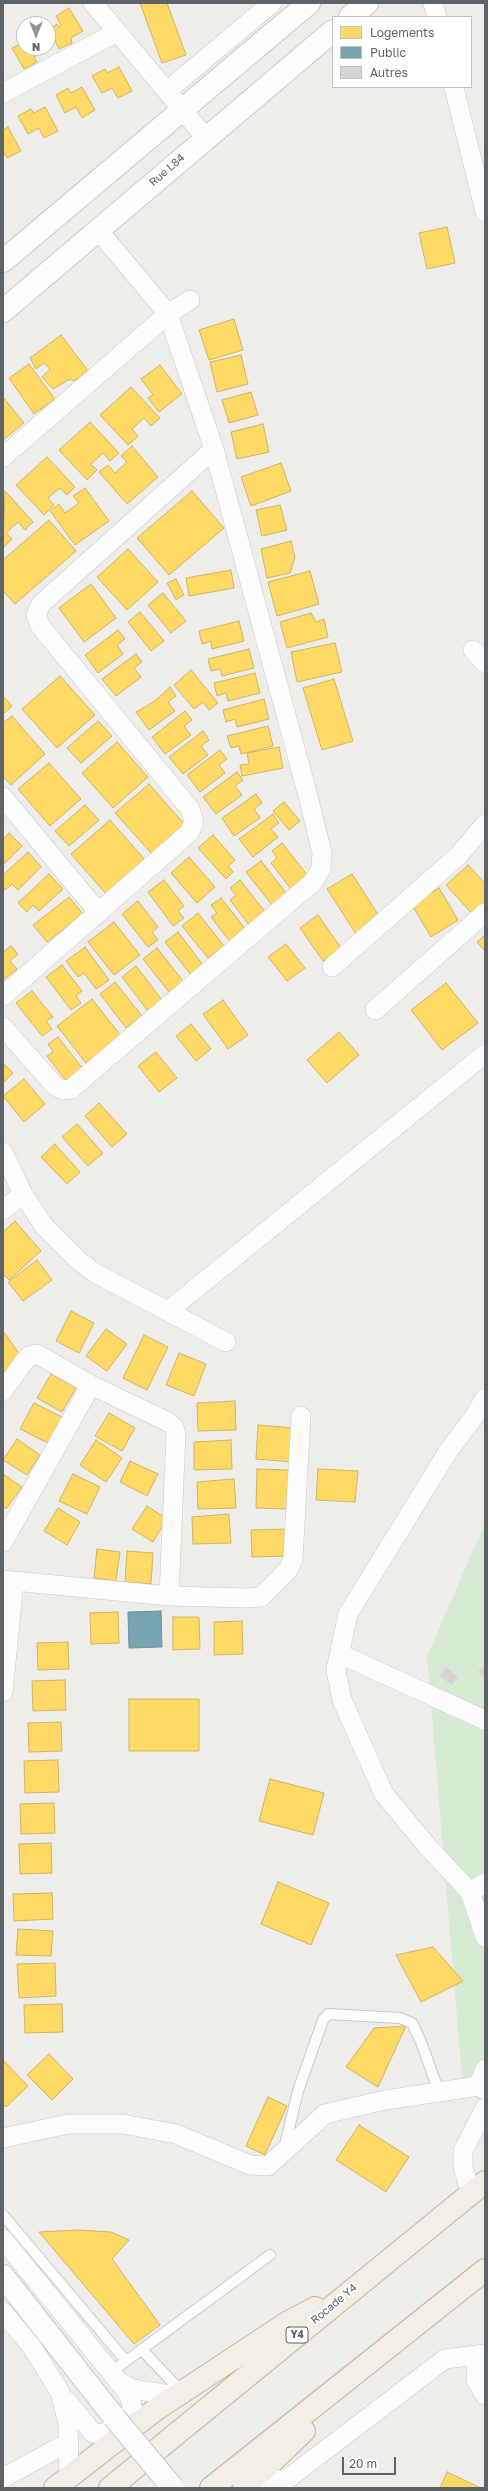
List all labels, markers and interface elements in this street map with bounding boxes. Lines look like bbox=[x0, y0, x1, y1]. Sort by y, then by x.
north arrow bbox=[16, 16, 56, 56]
legend bbox=[332, 16, 472, 88]
text: Logements bbox=[370, 25, 434, 40]
text: N bbox=[32, 41, 40, 54]
text: Public bbox=[370, 45, 406, 60]
text: Autres bbox=[370, 65, 408, 80]
street label: Rue L84 bbox=[147, 151, 187, 189]
street label: Rocade Y4 bbox=[308, 2281, 360, 2327]
road number: Y4 bbox=[286, 2327, 308, 2343]
scale bar bbox=[344, 2449, 398, 2475]
text: 20 m bbox=[349, 2456, 377, 2471]

